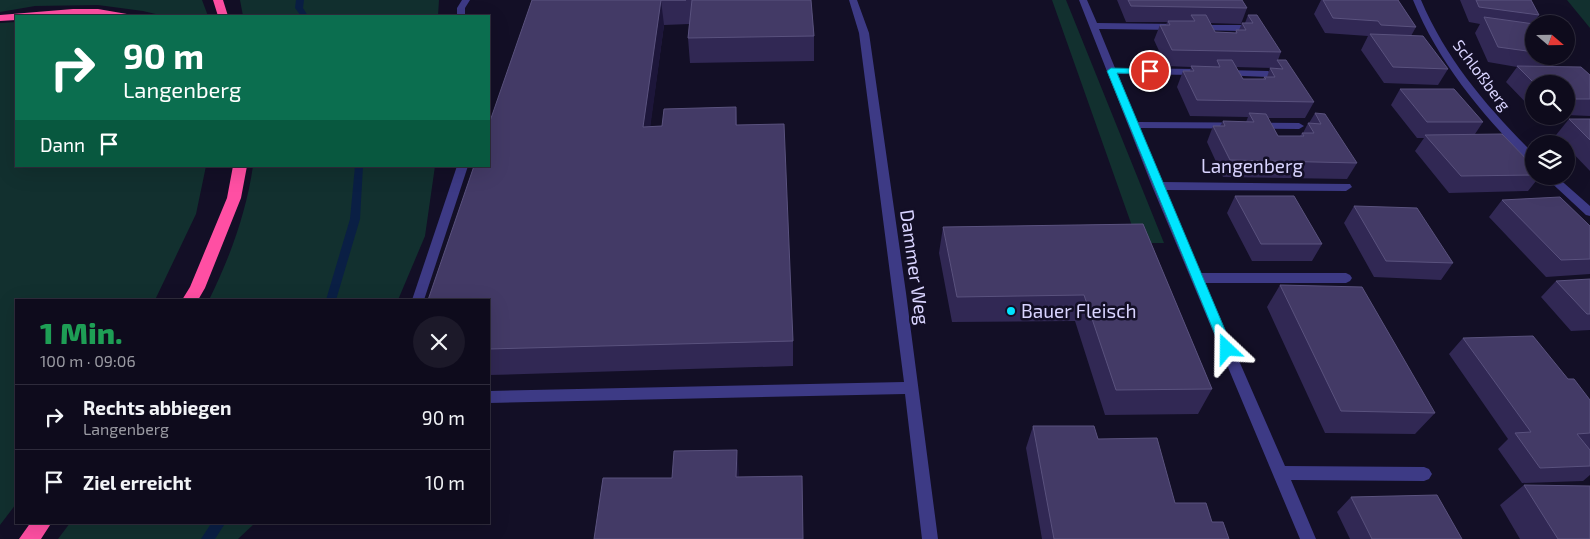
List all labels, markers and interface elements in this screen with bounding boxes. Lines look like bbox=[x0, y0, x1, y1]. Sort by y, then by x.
north arrow bbox=[1525, 15, 1575, 65]
map controls bbox=[1525, 15, 1575, 185]
text: 90 m bbox=[123, 34, 204, 76]
icon: right bbox=[40, 35, 105, 100]
street label: Schloßberg bbox=[1450, 36, 1515, 114]
pin bbox=[1129, 50, 1171, 92]
icon: arrive bbox=[1136, 57, 1164, 85]
button: search bbox=[1525, 75, 1575, 125]
text: Langenberg bbox=[123, 76, 241, 102]
icon: arrive bbox=[95, 130, 123, 158]
text: Dann bbox=[40, 133, 85, 156]
button: layers bbox=[1525, 135, 1575, 185]
street label: Langenberg bbox=[1201, 154, 1303, 177]
street label: Dammer Weg bbox=[896, 208, 935, 326]
place label: Bauer Fleisch bbox=[1021, 299, 1136, 322]
marker: Bauer Fleisch bbox=[1005, 305, 1017, 317]
text: 1 Min. bbox=[40, 314, 123, 350]
button: close bbox=[413, 316, 465, 368]
position arrow bbox=[1200, 322, 1252, 374]
text: 100 m · 09:06 bbox=[40, 351, 136, 370]
text: Rechts abbiegen bbox=[83, 396, 231, 419]
icon: right bbox=[40, 403, 68, 431]
text: 90 m bbox=[422, 406, 465, 429]
text: Langenberg bbox=[83, 419, 169, 438]
icon: arrive bbox=[40, 468, 68, 496]
text: Ziel erreicht bbox=[83, 471, 192, 494]
text: 10 m bbox=[425, 471, 465, 494]

